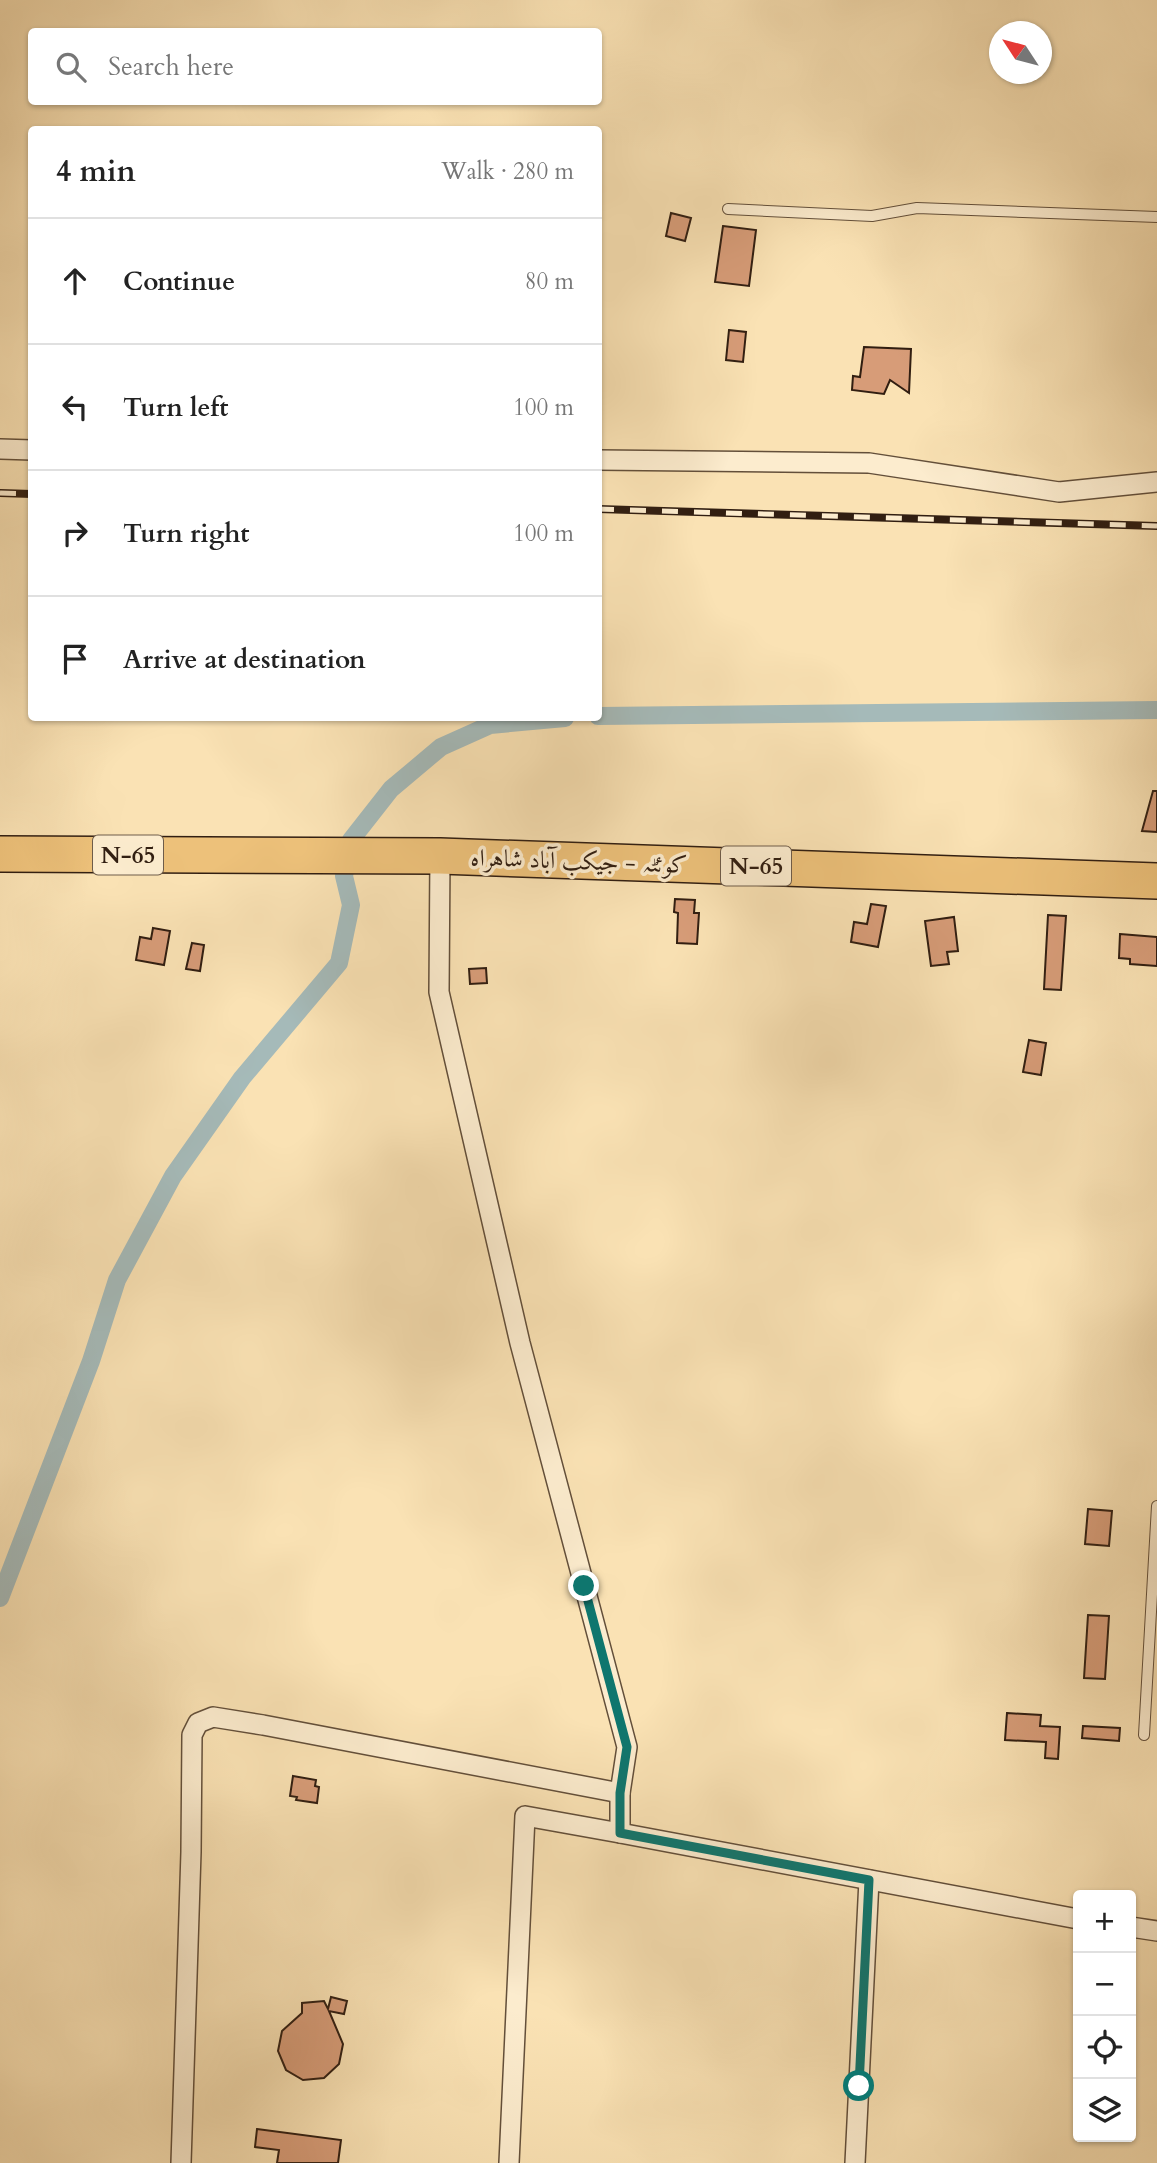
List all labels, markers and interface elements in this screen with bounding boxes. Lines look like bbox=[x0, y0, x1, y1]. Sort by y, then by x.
north arrow bbox=[989, 21, 1052, 84]
search box bbox=[28, 28, 602, 105]
icon: search bbox=[52, 48, 90, 86]
text: Search here bbox=[108, 49, 234, 84]
text: 4 min bbox=[56, 151, 136, 192]
text: Walk · 280 m bbox=[441, 156, 574, 187]
icon: ahead bbox=[56, 262, 94, 300]
text: Continue bbox=[123, 264, 235, 299]
text: 80 m bbox=[525, 266, 574, 297]
icon: left bbox=[56, 388, 94, 426]
text: Turn left bbox=[123, 390, 228, 425]
text: 100 m bbox=[513, 392, 574, 423]
icon: right bbox=[56, 514, 94, 552]
text: Turn right bbox=[123, 516, 250, 551]
text: 100 m bbox=[513, 518, 574, 549]
icon: arrive bbox=[56, 640, 94, 678]
text: Arrive at destination bbox=[123, 642, 366, 677]
road number: N-65 bbox=[93, 835, 163, 874]
street label: کوئٹہ - جیکب آباد شاہراہ bbox=[470, 841, 688, 882]
road number: N-65 bbox=[721, 846, 791, 886]
route end bbox=[568, 1570, 599, 1601]
map controls bbox=[1073, 1890, 1136, 2142]
button: + bbox=[1073, 1890, 1136, 1953]
button: − bbox=[1073, 1953, 1136, 2016]
button: locate bbox=[1073, 2016, 1136, 2079]
route start bbox=[843, 2070, 874, 2101]
button: layers bbox=[1073, 2079, 1136, 2142]

